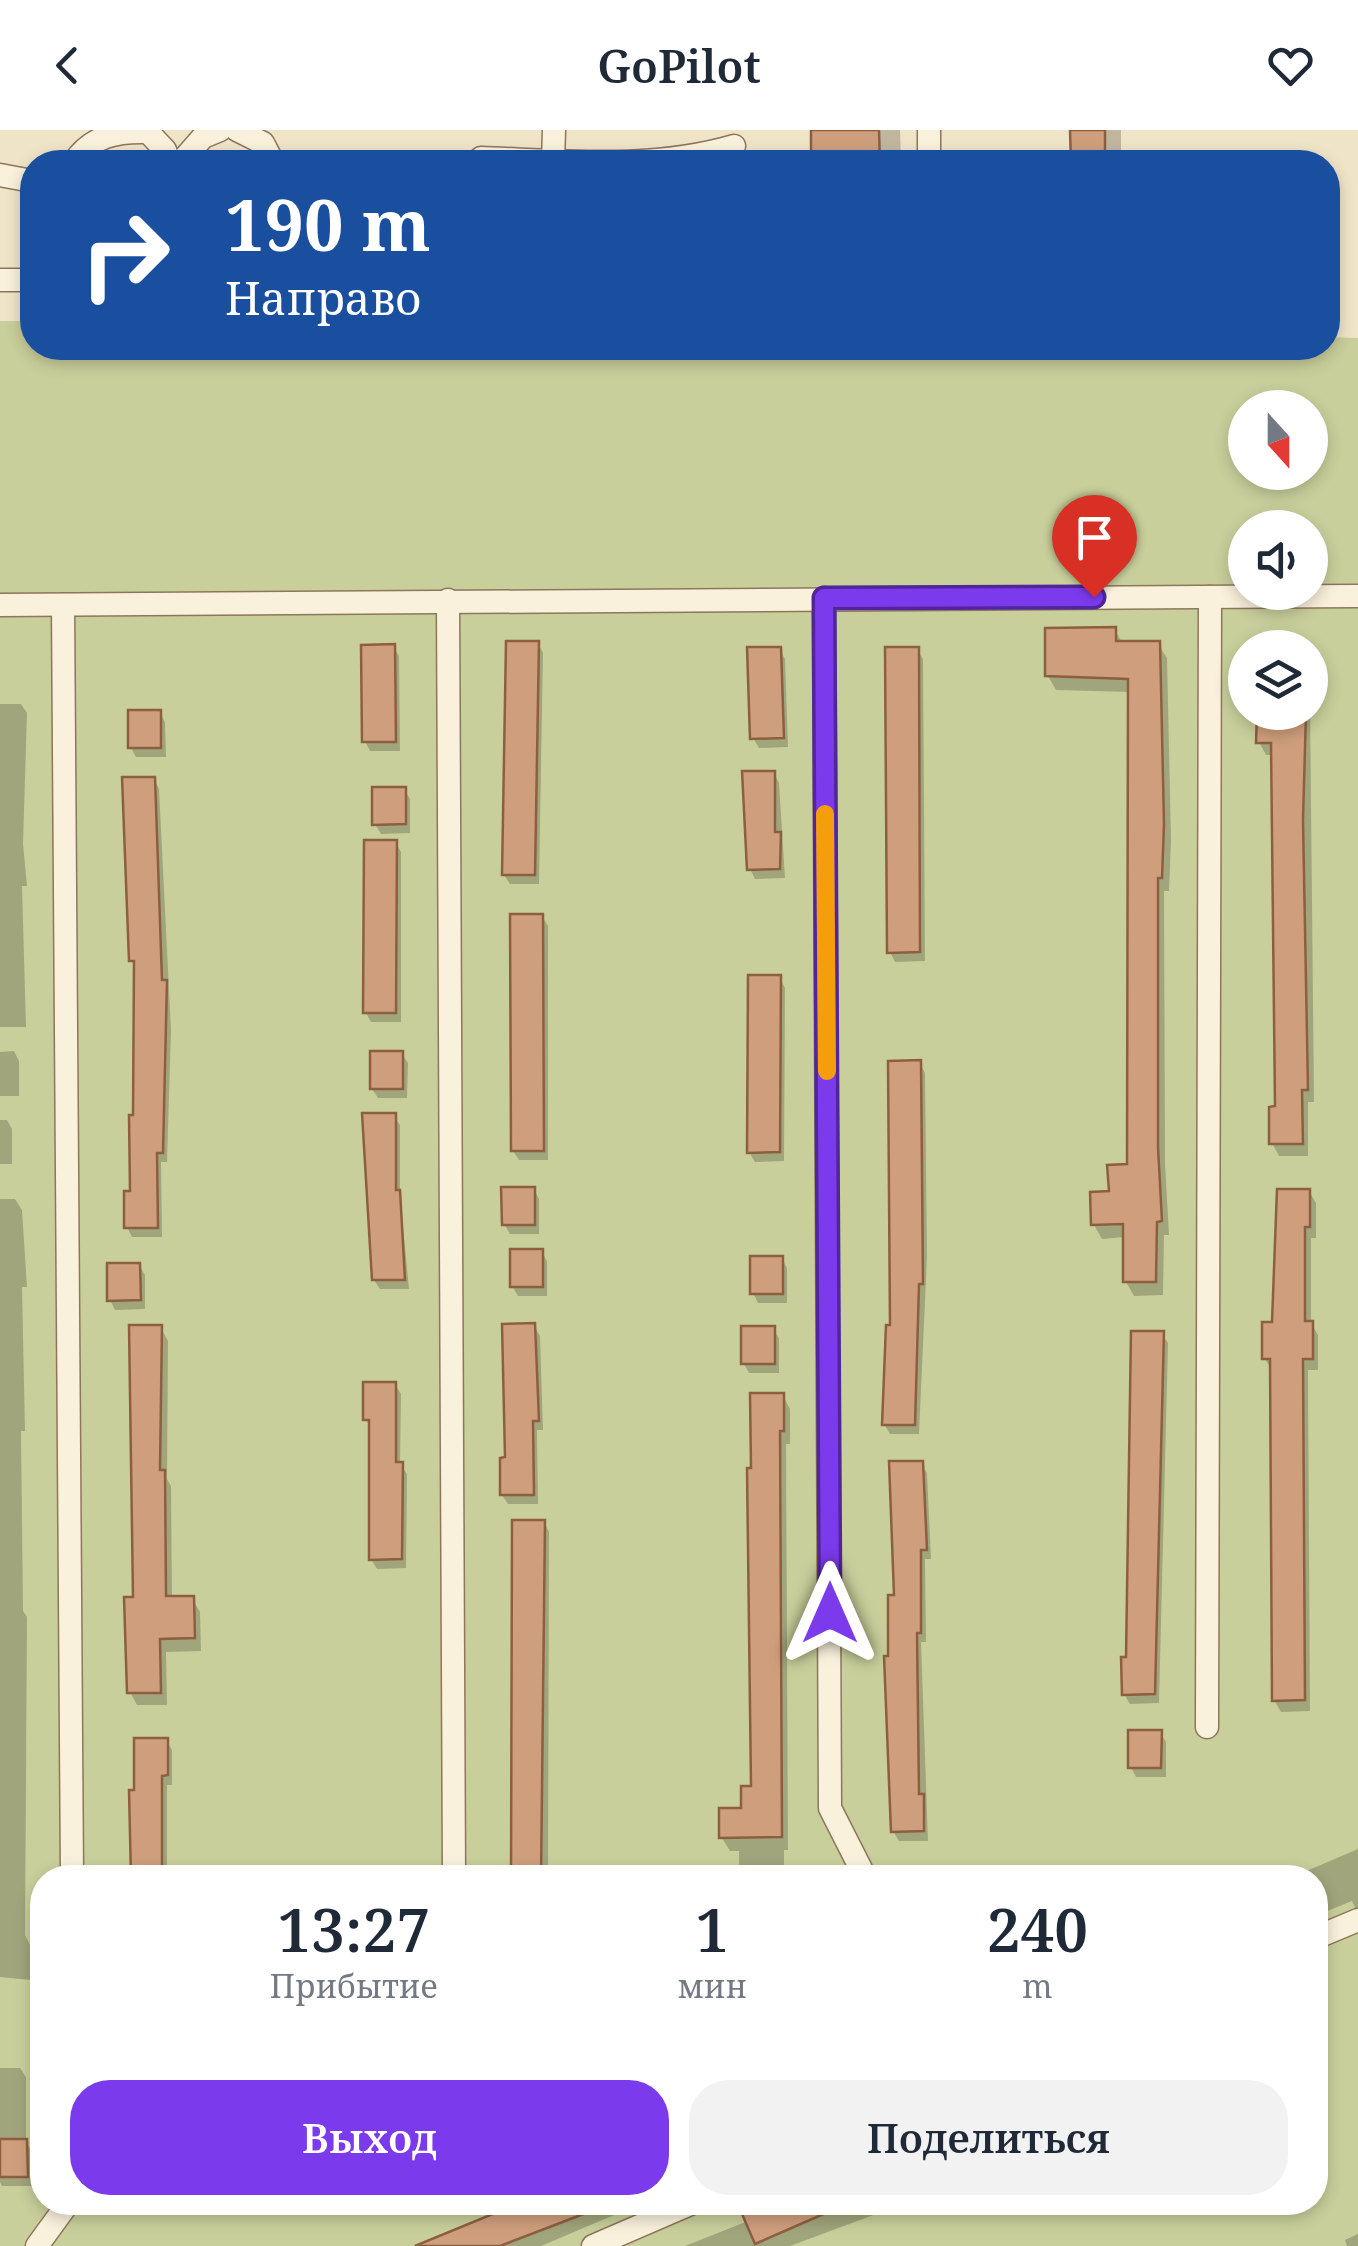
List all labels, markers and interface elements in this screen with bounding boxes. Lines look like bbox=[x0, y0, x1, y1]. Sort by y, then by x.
text: GoPilot bbox=[597, 35, 761, 96]
icon: back bbox=[40, 38, 95, 93]
icon: heart bbox=[1263, 38, 1318, 93]
text: 190 m bbox=[225, 176, 431, 272]
icon: right bbox=[60, 190, 190, 320]
text: Направо bbox=[225, 267, 421, 328]
north arrow bbox=[1228, 390, 1328, 490]
map controls bbox=[1228, 390, 1328, 730]
pin bbox=[1052, 495, 1137, 598]
icon: arrive bbox=[1067, 510, 1122, 565]
button: sound bbox=[1228, 510, 1328, 610]
button: layers bbox=[1228, 630, 1328, 730]
position arrow bbox=[778, 1561, 882, 1665]
text: 13:27 bbox=[277, 1888, 430, 1970]
text: 1 bbox=[695, 1888, 729, 1970]
text: 240 bbox=[987, 1888, 1088, 1970]
text: Прибытие bbox=[270, 1964, 438, 2007]
text: мин bbox=[677, 1964, 747, 2007]
text: m bbox=[1022, 1964, 1053, 2007]
button: Выход bbox=[70, 2080, 669, 2195]
button: Поделиться bbox=[689, 2080, 1288, 2195]

